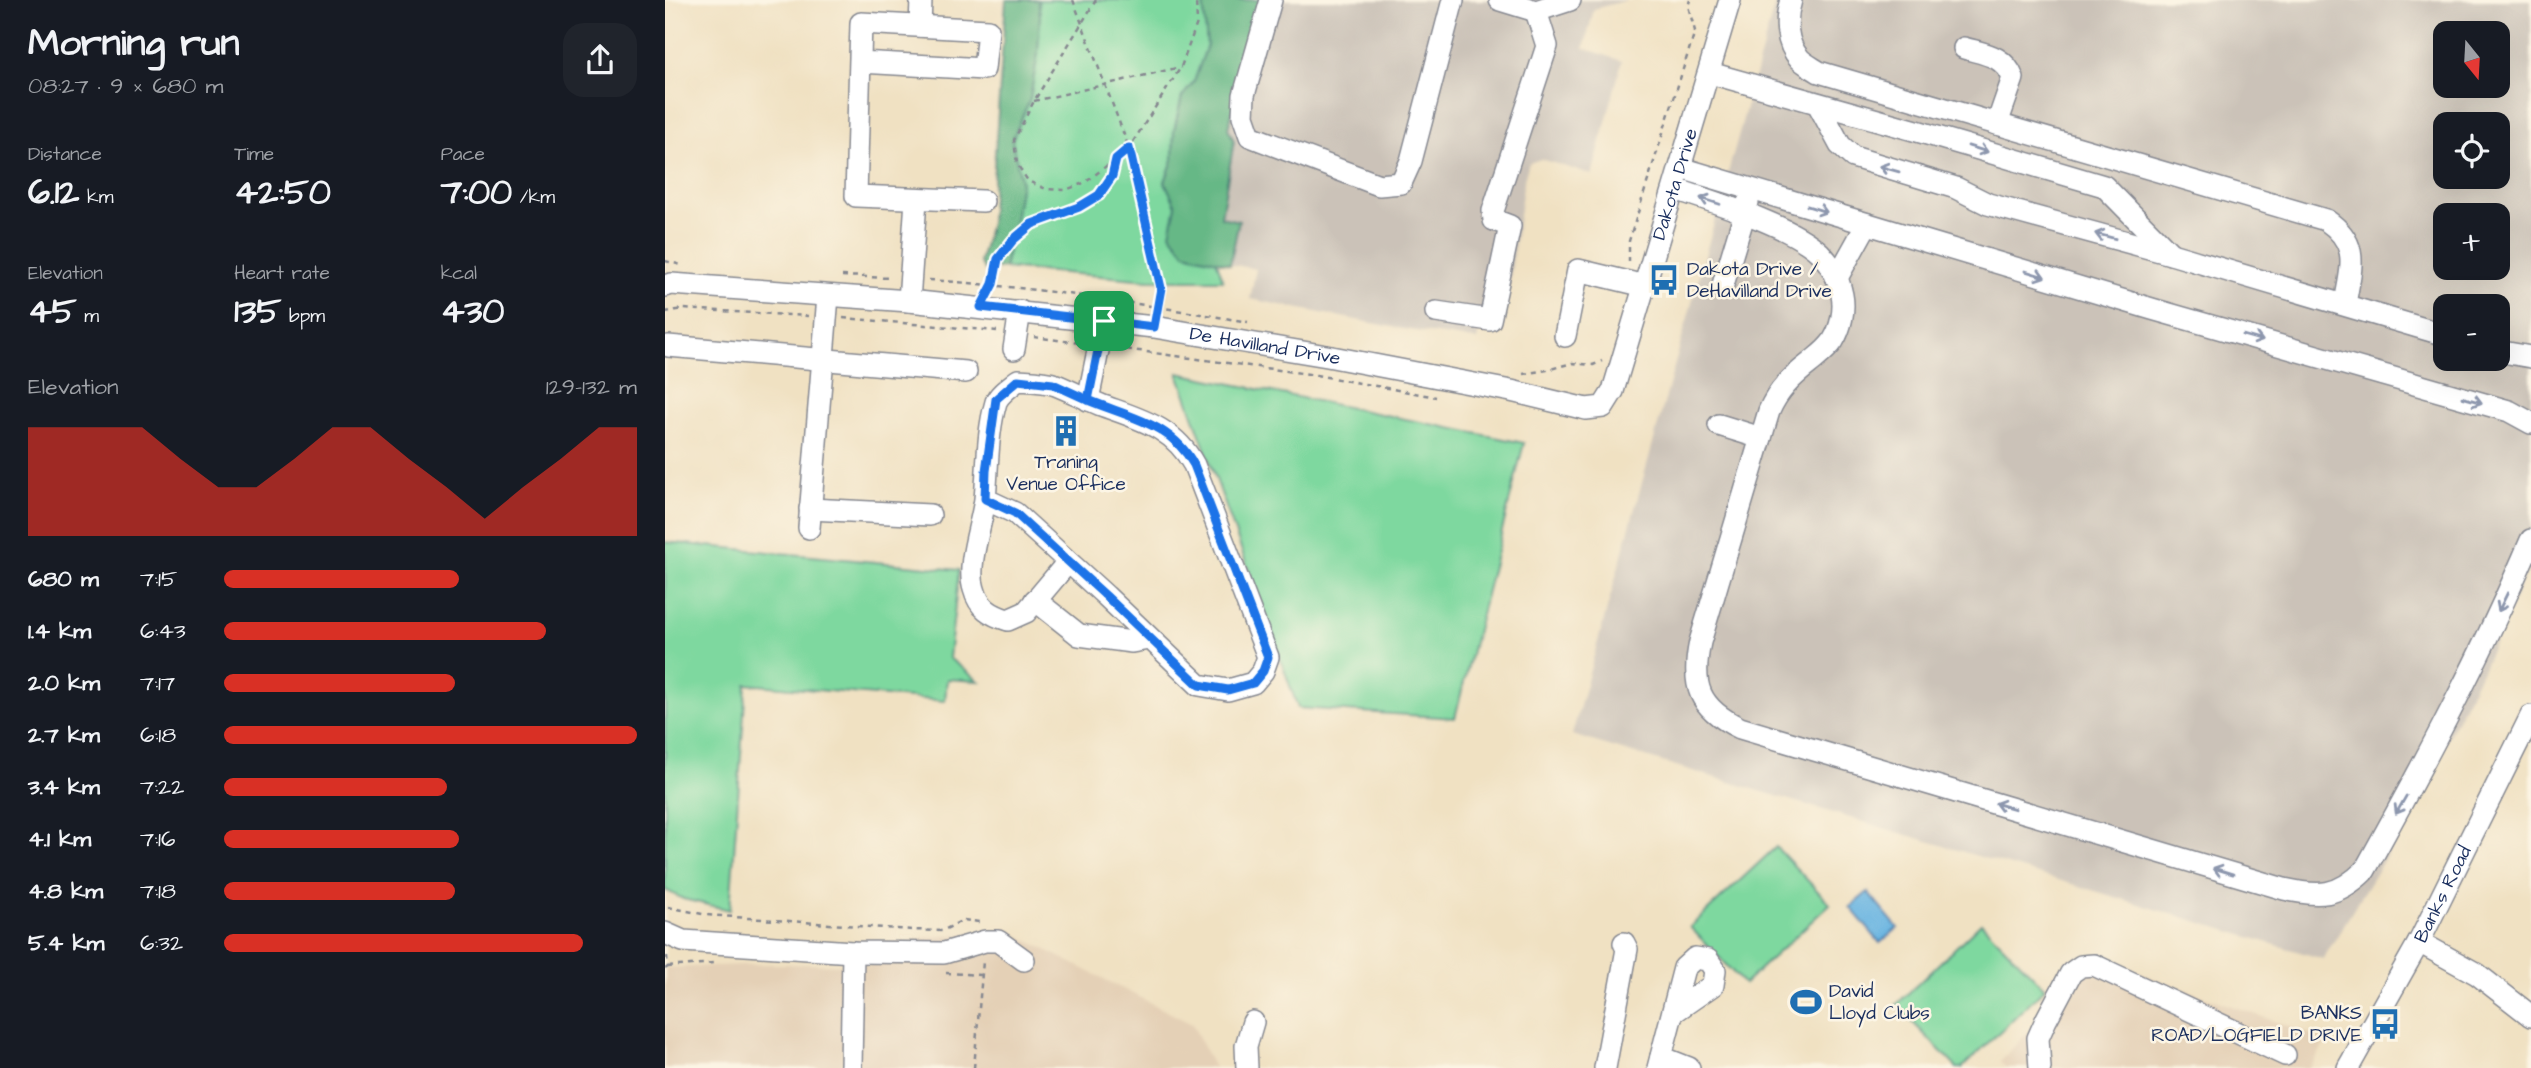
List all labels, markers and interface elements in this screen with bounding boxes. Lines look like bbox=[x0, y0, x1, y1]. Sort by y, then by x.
text: Morning run bbox=[28, 18, 240, 70]
north arrow bbox=[2433, 21, 2509, 98]
map controls bbox=[2433, 21, 2510, 371]
button: share bbox=[563, 23, 637, 97]
text: 08:27 · 9 × 680 m bbox=[28, 70, 224, 102]
button: locate bbox=[2433, 112, 2510, 189]
street label: Dakota Drive bbox=[1645, 125, 1704, 243]
text: Distance bbox=[28, 141, 102, 168]
text: Time bbox=[234, 141, 274, 168]
text: Pace bbox=[441, 141, 485, 168]
one-way arrow bbox=[1967, 143, 1989, 156]
one-way arrow bbox=[1878, 162, 1900, 175]
text: 6.12 bbox=[28, 168, 79, 217]
text: 42:50 bbox=[234, 168, 331, 217]
text: 7:00 bbox=[441, 168, 512, 217]
text: km bbox=[79, 184, 113, 211]
text: /km bbox=[512, 184, 555, 211]
one-way arrow bbox=[1699, 194, 1721, 207]
one-way arrow bbox=[1806, 203, 1828, 216]
button: + bbox=[2433, 203, 2510, 280]
one-way arrow bbox=[2095, 229, 2117, 242]
place label: Dakota Drive / DeHavilland Drive bbox=[1687, 256, 1832, 305]
text: Elevation bbox=[28, 260, 103, 287]
text: Heart rate bbox=[234, 260, 330, 287]
text: kcal bbox=[441, 260, 477, 287]
bus stop icon: Dakota Drive / DeHavilland Drive bbox=[1647, 263, 1681, 297]
one-way arrow bbox=[2024, 268, 2046, 281]
text: 45 bbox=[28, 287, 77, 336]
text: 135 bbox=[234, 287, 281, 336]
text: 430 bbox=[441, 287, 504, 336]
pin bbox=[1074, 291, 1134, 351]
button: − bbox=[2433, 294, 2510, 371]
icon: arrive bbox=[1085, 302, 1123, 340]
text: m bbox=[77, 303, 99, 330]
text: bpm bbox=[281, 303, 325, 330]
street label: De Havilland Drive bbox=[1188, 320, 1343, 372]
one-way arrow bbox=[2242, 332, 2264, 345]
text: Elevation bbox=[28, 371, 119, 403]
text: 129–132 m bbox=[546, 371, 637, 403]
one-way arrow bbox=[2461, 395, 2483, 408]
building icon: Traning Venue Office bbox=[1049, 414, 1083, 448]
place label: Traning Venue Office bbox=[1006, 449, 1126, 498]
text: 680 m bbox=[28, 563, 99, 595]
text: 7:15 bbox=[140, 563, 177, 595]
one-way arrow bbox=[2496, 591, 2510, 612]
text: 1.4 km bbox=[28, 615, 91, 647]
text: 6:43 bbox=[140, 615, 186, 647]
text: 2.0 km bbox=[28, 667, 100, 699]
text: 7:17 bbox=[140, 667, 175, 699]
text: 2.7 km bbox=[28, 719, 100, 751]
text: 6:18 bbox=[140, 719, 176, 751]
text: 3.4 km bbox=[28, 771, 100, 803]
text: 7:22 bbox=[140, 771, 184, 803]
one-way arrow bbox=[2394, 794, 2407, 815]
one-way arrow bbox=[1994, 799, 2016, 812]
text: 4.1 km bbox=[28, 823, 91, 855]
text: 7:16 bbox=[140, 823, 175, 855]
street label: Banks Road bbox=[2407, 841, 2478, 947]
one-way arrow bbox=[2212, 863, 2234, 876]
text: 4.8 km bbox=[28, 875, 103, 907]
text: 7:18 bbox=[140, 875, 176, 907]
text: 5.4 km bbox=[28, 927, 104, 959]
text: 6:32 bbox=[140, 927, 183, 959]
place label: David Lloyd Clubs bbox=[1829, 978, 1930, 1028]
sports icon: David Lloyd Clubs bbox=[1789, 985, 1823, 1019]
place label: BANKS ROAD/LOGFIELD DRIVE bbox=[2151, 1000, 2362, 1049]
bus stop icon: BANKS ROAD/LOGFIELD DRIVE bbox=[2368, 1007, 2402, 1041]

